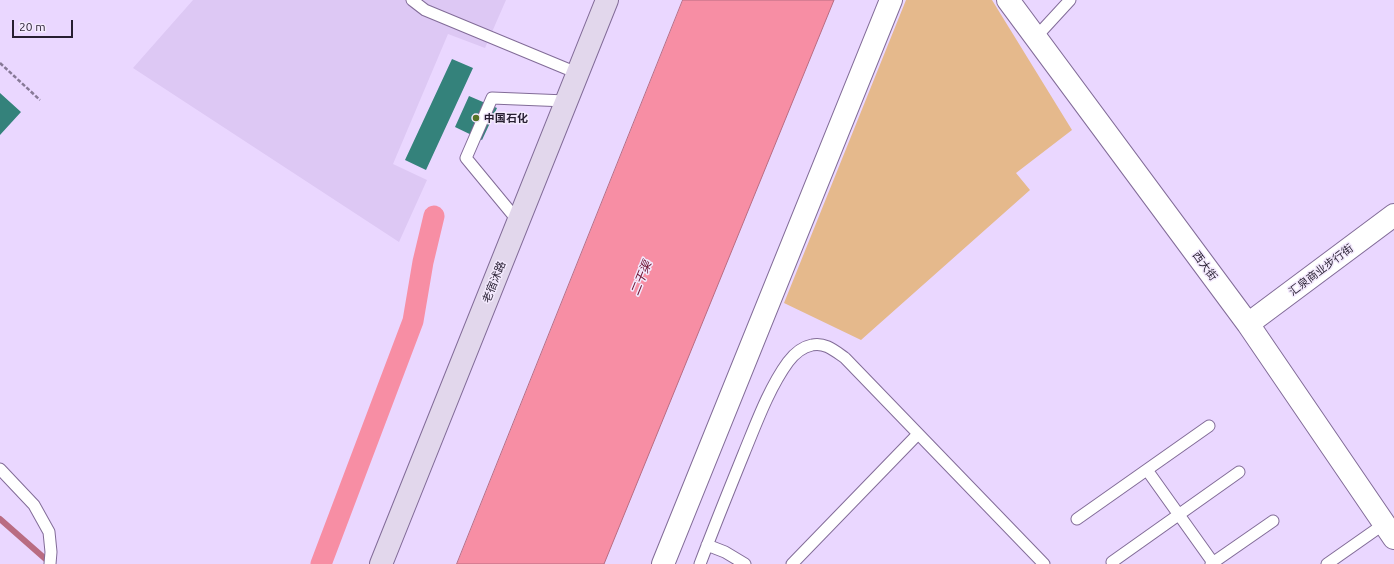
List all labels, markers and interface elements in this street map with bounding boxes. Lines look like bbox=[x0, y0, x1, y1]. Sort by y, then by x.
scale bar bbox=[14, 12, 75, 38]
text: 20 m bbox=[19, 20, 46, 33]
place label: 中国石化 bbox=[484, 111, 528, 125]
marker: 中国石化 bbox=[471, 113, 481, 123]
street label: 汇泉商业步行街 bbox=[1286, 242, 1356, 298]
street label: 西大街 bbox=[1190, 249, 1220, 283]
street label: 老宿沭路 bbox=[480, 259, 508, 305]
water label: 二干渠 bbox=[628, 259, 654, 297]

